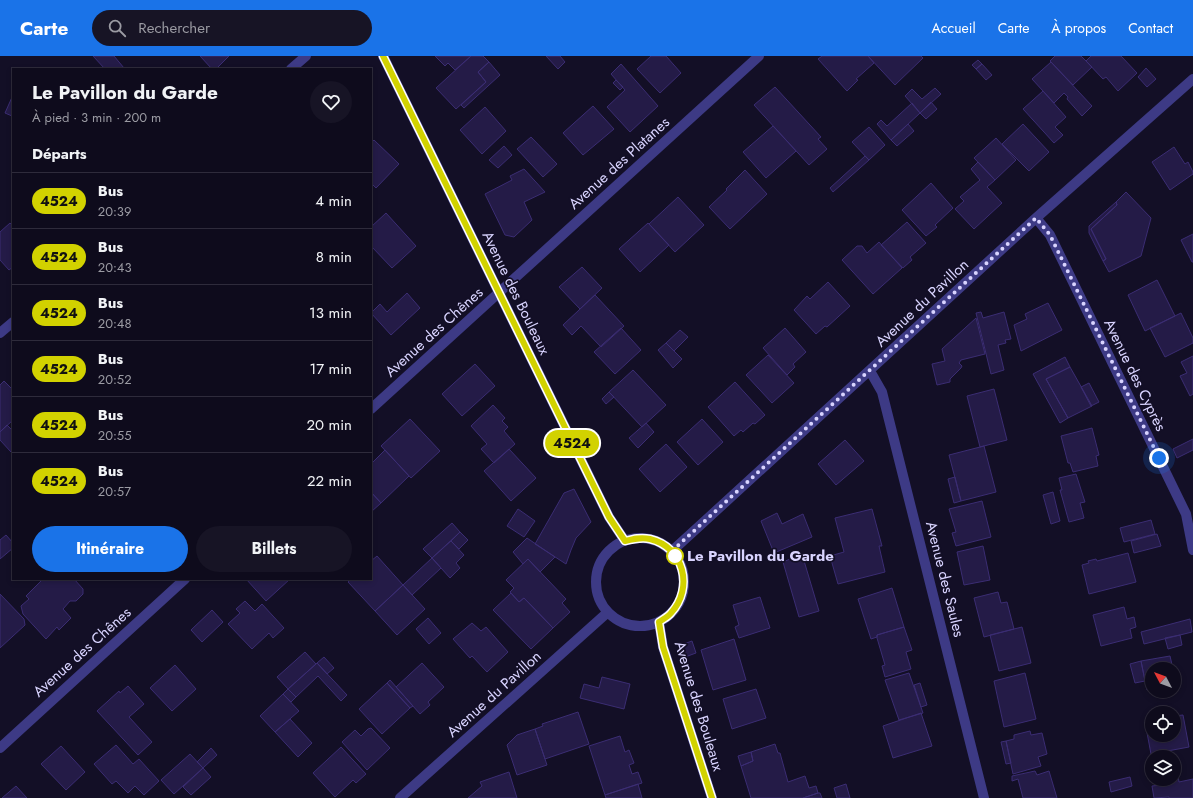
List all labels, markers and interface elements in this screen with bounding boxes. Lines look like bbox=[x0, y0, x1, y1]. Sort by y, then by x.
search box bbox=[92, 10, 372, 46]
text: Carte bbox=[20, 15, 68, 42]
icon: search bbox=[106, 17, 128, 39]
text: Rechercher bbox=[138, 17, 210, 39]
text: Accueil bbox=[932, 18, 976, 38]
text: Carte bbox=[998, 18, 1029, 38]
text: À propos bbox=[1051, 18, 1106, 38]
text: Contact bbox=[1128, 18, 1173, 38]
text: Le Pavillon du Garde bbox=[32, 79, 218, 106]
button: heart bbox=[310, 81, 352, 123]
text: À pied · 3 min · 200 m bbox=[32, 108, 161, 127]
street label: Avenue des Platanes bbox=[564, 112, 674, 214]
text: Départs bbox=[32, 143, 87, 165]
text: Bus bbox=[98, 180, 123, 202]
text: 4 min bbox=[315, 190, 352, 212]
text: 4524 bbox=[40, 191, 78, 211]
text: 20:39 bbox=[98, 202, 131, 221]
street label: Avenue des Bouleaux bbox=[477, 227, 556, 359]
text: Bus bbox=[98, 236, 123, 258]
text: 8 min bbox=[316, 246, 352, 268]
text: 4524 bbox=[40, 247, 78, 267]
street label: Avenue du Pavillon bbox=[870, 254, 974, 352]
text: 20:43 bbox=[98, 258, 132, 277]
street label: Avenue des Chênes bbox=[380, 282, 488, 382]
text: Bus bbox=[98, 292, 123, 314]
text: 13 min bbox=[309, 302, 352, 324]
text: 4524 bbox=[40, 303, 78, 323]
text: 20:48 bbox=[98, 314, 132, 333]
street label: Avenue des Cyprès bbox=[1098, 315, 1172, 435]
text: Bus bbox=[98, 348, 123, 370]
text: 17 min bbox=[309, 358, 352, 380]
text: 4524 bbox=[40, 359, 78, 379]
text: 20:52 bbox=[98, 370, 132, 389]
text: Bus bbox=[98, 404, 123, 426]
text: 20 min bbox=[306, 414, 352, 436]
text: 4524 bbox=[40, 415, 78, 435]
text: 20:55 bbox=[98, 426, 132, 445]
line badge: 4524 bbox=[544, 430, 600, 456]
text: 4524 bbox=[553, 433, 591, 453]
your location bbox=[1149, 448, 1169, 468]
text: Bus bbox=[98, 460, 123, 482]
text: 22 min bbox=[307, 470, 352, 492]
text: 4524 bbox=[40, 471, 78, 491]
text: 20:57 bbox=[98, 482, 131, 501]
street label: Avenue des Saules bbox=[920, 519, 970, 639]
button: Itinéraire bbox=[32, 526, 188, 572]
button: Billets bbox=[196, 526, 352, 572]
place label: Le Pavillon du Garde bbox=[687, 545, 834, 567]
marker: Le Pavillon du Garde bbox=[666, 547, 684, 565]
street label: Avenue des Chênes bbox=[28, 602, 136, 702]
street label: Avenue des Bouleaux bbox=[669, 638, 729, 774]
street label: Avenue du Pavillon bbox=[442, 645, 546, 743]
north arrow bbox=[1145, 662, 1181, 698]
map controls bbox=[1145, 662, 1181, 786]
button: locate bbox=[1145, 706, 1181, 742]
button: layers bbox=[1145, 750, 1181, 786]

